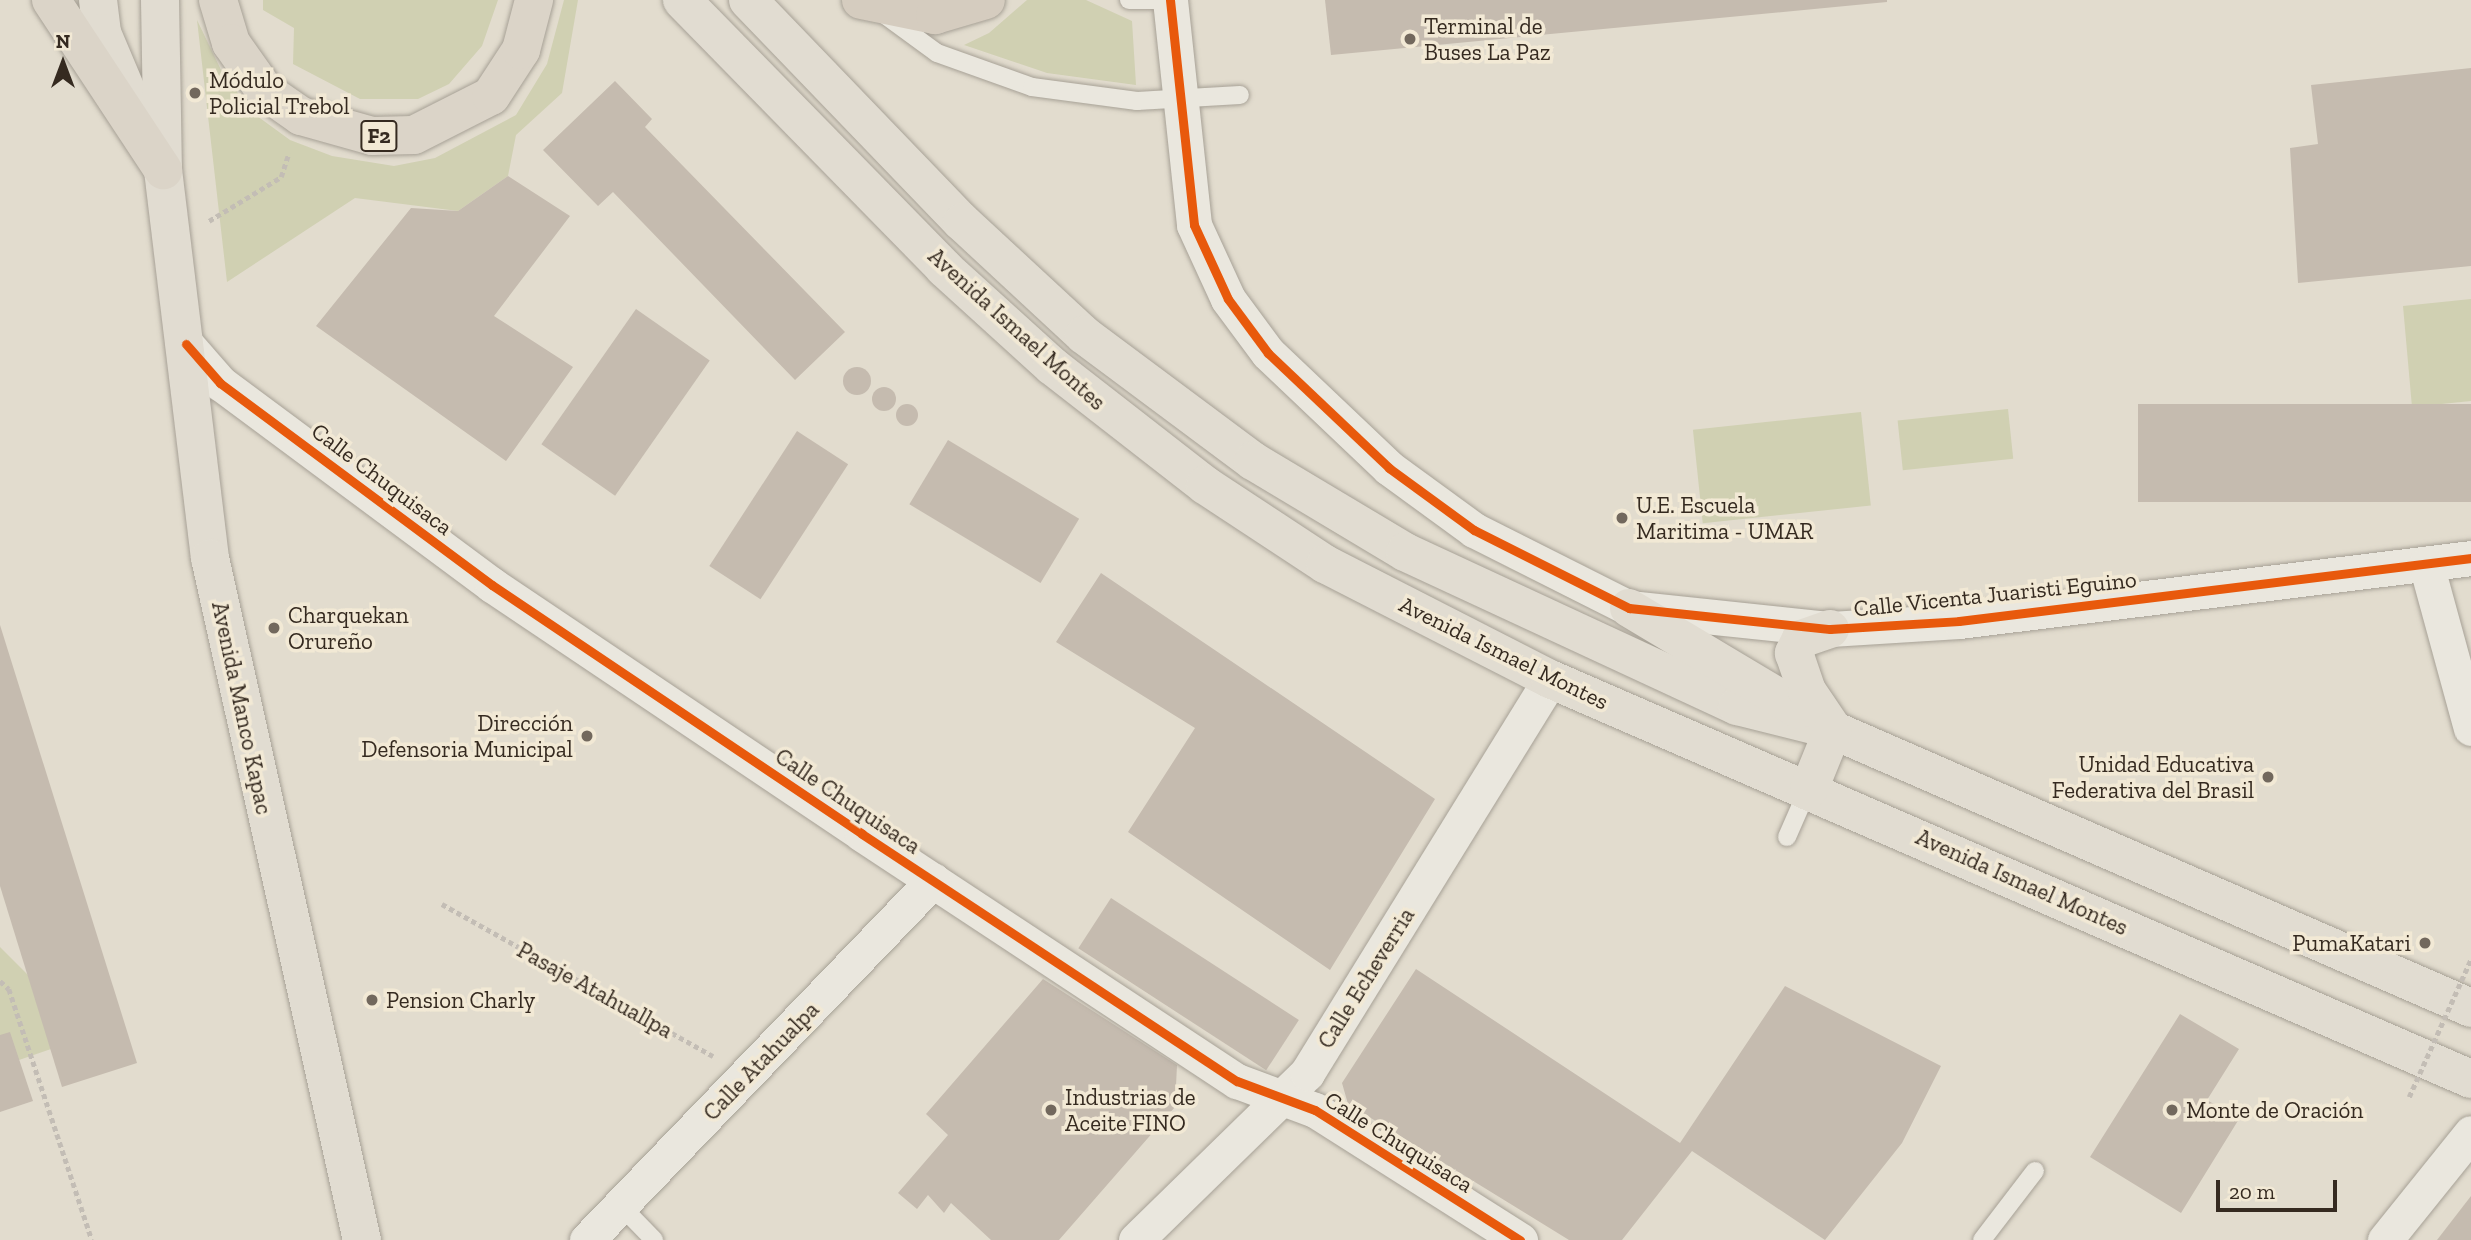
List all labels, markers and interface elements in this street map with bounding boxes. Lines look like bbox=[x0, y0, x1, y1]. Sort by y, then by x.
place label: Terminal de Buses La Paz bbox=[1424, 12, 1551, 66]
north arrow bbox=[28, 28, 98, 98]
text: N bbox=[56, 30, 70, 53]
marker: Terminal de Buses La Paz bbox=[1402, 31, 1418, 47]
place label: Módulo Policial Trebol bbox=[209, 66, 350, 120]
marker: Módulo Policial Trebol bbox=[187, 85, 203, 101]
road number: F2 bbox=[360, 118, 398, 154]
street label: Avenida Ismael Montes bbox=[923, 242, 1111, 416]
street label: Calle Chuquisaca bbox=[306, 417, 458, 541]
place label: U.E. Escuela Maritima - UMAR bbox=[1636, 491, 1814, 545]
marker: U.E. Escuela Maritima - UMAR bbox=[1614, 510, 1630, 526]
street label: Calle Vicenta Juaristi Eguino bbox=[1852, 565, 2138, 623]
street label: Avenida Ismael Montes bbox=[1395, 590, 1613, 716]
street label: Avenida Manco Kapac bbox=[206, 599, 278, 817]
place label: Charquekan Orureño bbox=[288, 601, 409, 655]
marker: Charquekan Orureño bbox=[266, 620, 282, 636]
place label: Dirección Defensoria Municipal bbox=[361, 709, 573, 763]
marker: Dirección Defensoria Municipal bbox=[579, 728, 595, 744]
street label: Calle Chuquisaca bbox=[770, 742, 926, 860]
place label: Unidad Educativa Federativa del Brasil bbox=[2052, 750, 2254, 804]
marker: Unidad Educativa Federativa del Brasil bbox=[2260, 769, 2276, 785]
street label: Avenida Ismael Montes bbox=[1912, 823, 2132, 941]
street label: Calle Echeverria bbox=[1312, 903, 1420, 1053]
place label: PumaKatari bbox=[2292, 929, 2411, 957]
marker: PumaKatari bbox=[2417, 935, 2433, 951]
street label: Pasaje Atahuallpa bbox=[512, 936, 678, 1044]
place label: Pension Charly bbox=[386, 986, 535, 1014]
marker: Pension Charly bbox=[364, 992, 380, 1008]
street label: Calle Atahualpa bbox=[697, 996, 825, 1126]
place label: Industrias de Aceite FINO bbox=[1065, 1083, 1196, 1137]
street label: Calle Chuquisaca bbox=[1320, 1085, 1478, 1199]
place label: Monte de Oración bbox=[2186, 1096, 2364, 1124]
marker: Industrias de Aceite FINO bbox=[1043, 1102, 1059, 1118]
marker: Monte de Oración bbox=[2164, 1102, 2180, 1118]
scale bar bbox=[2219, 1166, 2340, 1210]
text: 20 m bbox=[2229, 1179, 2275, 1204]

